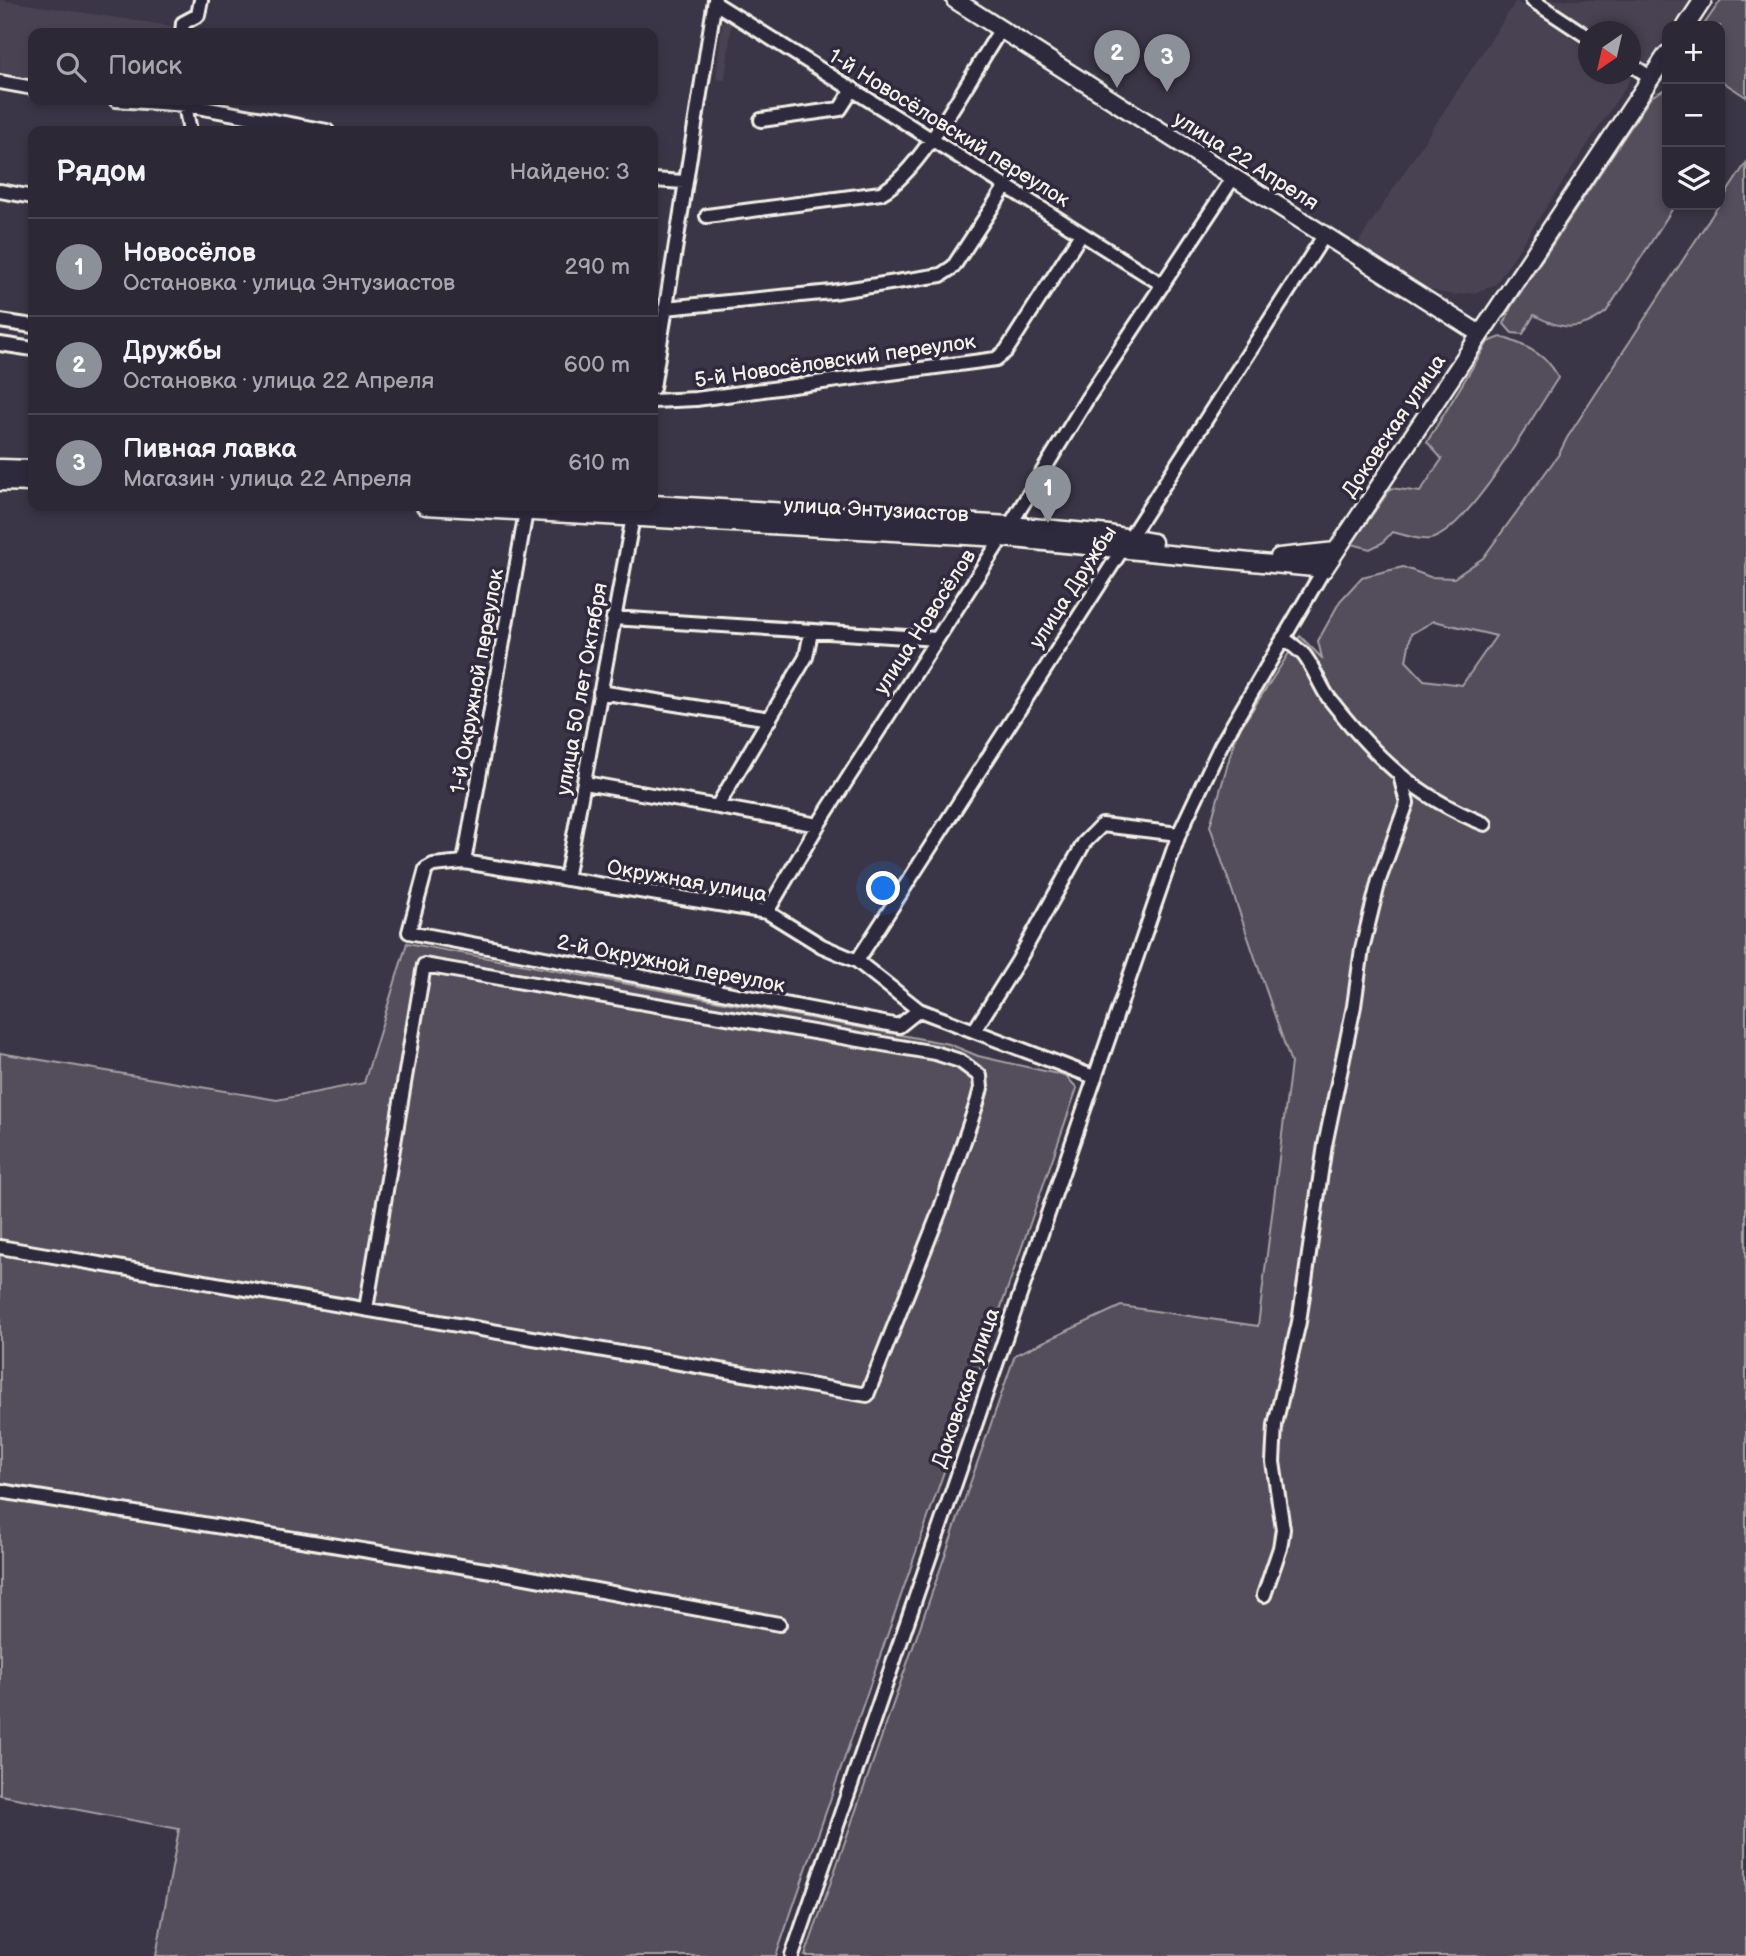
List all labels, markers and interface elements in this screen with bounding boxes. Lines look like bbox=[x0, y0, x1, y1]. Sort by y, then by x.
north arrow bbox=[1578, 21, 1641, 84]
map controls bbox=[1662, 21, 1725, 210]
button: + bbox=[1662, 21, 1725, 84]
search box bbox=[28, 28, 658, 105]
pin: 2 bbox=[1094, 30, 1140, 88]
pin: 3 bbox=[1144, 34, 1190, 92]
street label: 1-й Новосёловский переулок bbox=[824, 43, 1074, 213]
icon: search bbox=[52, 48, 90, 86]
text: Поиск bbox=[108, 51, 182, 82]
button: − bbox=[1662, 84, 1725, 147]
street label: улица 22 Апреля bbox=[1169, 106, 1323, 216]
button: layers bbox=[1662, 147, 1725, 210]
text: Рядом bbox=[56, 154, 146, 190]
text: Найдено: 3 bbox=[509, 158, 630, 186]
text: Новосёлов bbox=[123, 238, 256, 269]
text: 1 bbox=[74, 253, 84, 281]
text: 290 m bbox=[564, 253, 630, 281]
text: Остановка · улица Энтузиастов bbox=[123, 269, 455, 297]
street label: 5-й Новосёловский переулок bbox=[693, 329, 977, 393]
text: Дружбы bbox=[123, 336, 222, 367]
street label: Доковская улица bbox=[1337, 349, 1452, 502]
text: 2 bbox=[72, 351, 86, 379]
text: 600 m bbox=[564, 351, 630, 379]
text: Остановка · улица 22 Апреля bbox=[123, 367, 434, 395]
text: Пивная лавка bbox=[123, 434, 296, 465]
text: 3 bbox=[72, 449, 86, 477]
text: 610 m bbox=[568, 449, 630, 477]
text: Магазин · улица 22 Апреля bbox=[123, 465, 412, 493]
pin: 1 bbox=[1025, 465, 1071, 523]
street label: улица Энтузиастов bbox=[783, 493, 969, 527]
street label: улица Дружбы bbox=[1024, 521, 1122, 653]
street label: улица Новосёлов bbox=[869, 545, 981, 699]
street label: 1-й Окружной переулок bbox=[445, 567, 509, 795]
street label: улица 50 лет Октября bbox=[551, 581, 613, 797]
street label: Окружная улица bbox=[605, 855, 770, 907]
your location bbox=[866, 871, 900, 905]
street label: 2-й Окружной переулок bbox=[555, 930, 787, 998]
street label: Доковская улица bbox=[927, 1304, 1005, 1471]

